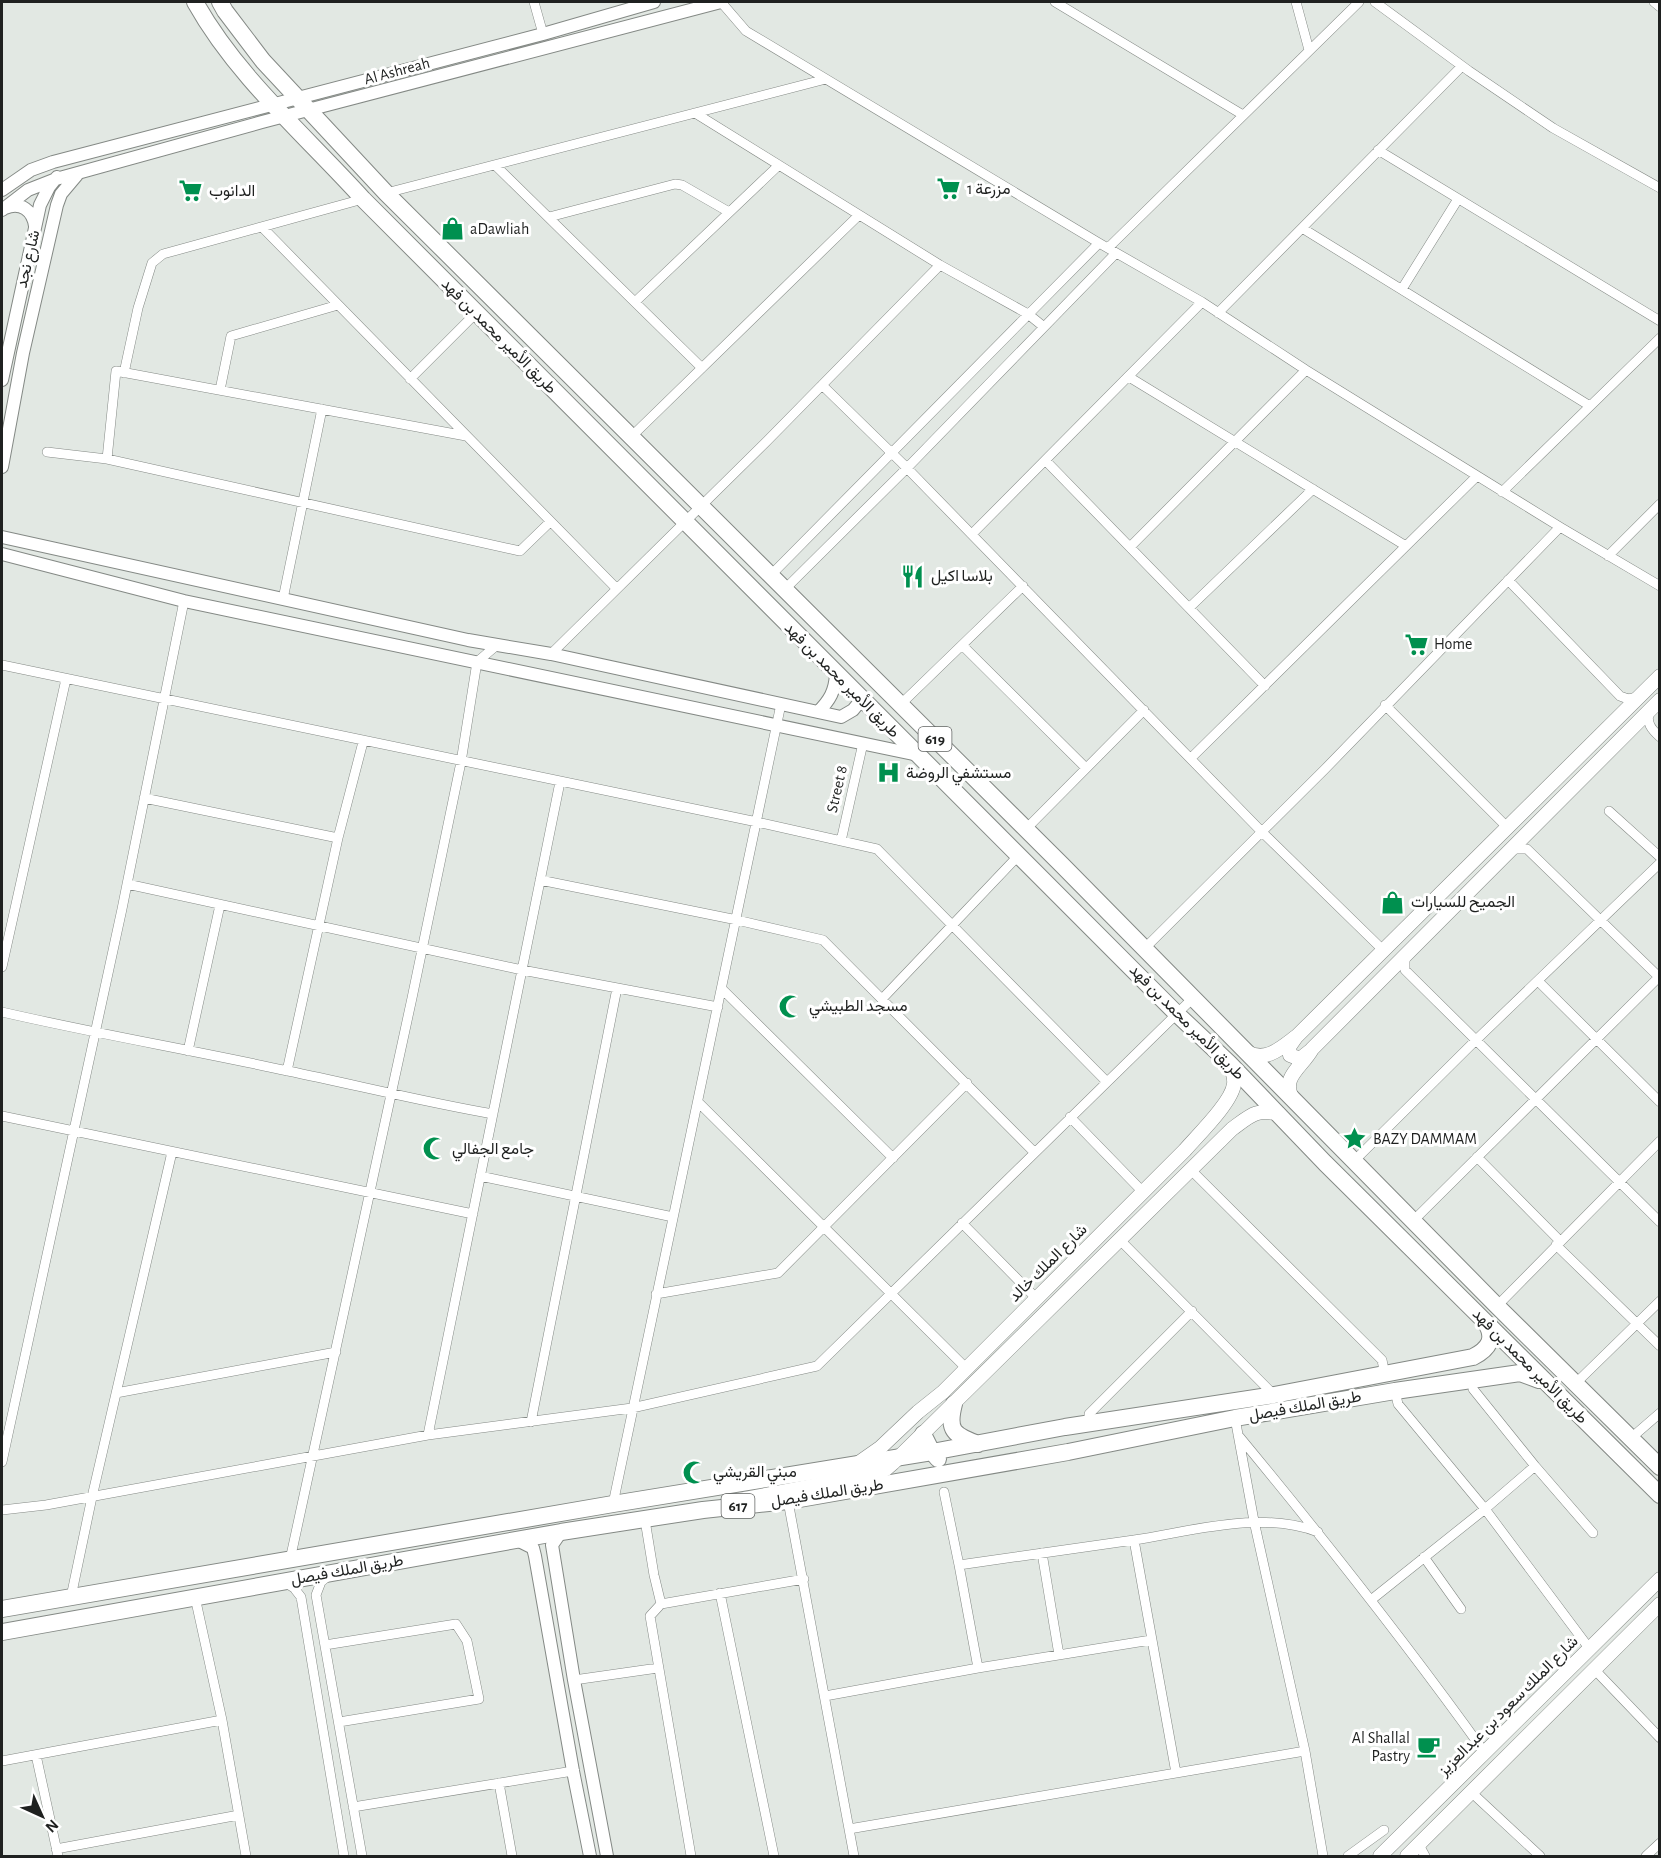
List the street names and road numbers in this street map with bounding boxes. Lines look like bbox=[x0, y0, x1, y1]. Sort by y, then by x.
street label: Al Ashreah bbox=[362, 55, 432, 87]
street label: شارع نجد bbox=[14, 229, 45, 290]
street label: طريق الأمير محمد بن فهد bbox=[437, 275, 560, 398]
street label: طريق الأمير محمد بن فهد bbox=[780, 619, 903, 742]
road number: 619 bbox=[918, 727, 952, 751]
street label: Street 8 bbox=[824, 764, 850, 814]
street label: طريق الأمير محمد بن فهد bbox=[1125, 961, 1248, 1084]
street label: شارع الملك خالد bbox=[1006, 1221, 1092, 1307]
street label: طريق الأمير محمد بن فهد bbox=[1468, 1305, 1591, 1428]
street label: طريق الملك فيصل bbox=[1248, 1388, 1363, 1426]
street label: طريق الملك فيصل bbox=[769, 1476, 885, 1512]
road number: 617 bbox=[722, 1494, 754, 1518]
street label: طريق الملك فيصل bbox=[290, 1552, 405, 1590]
street label: شارع الملك سعود بن عبدالعزيز bbox=[1434, 1633, 1583, 1782]

